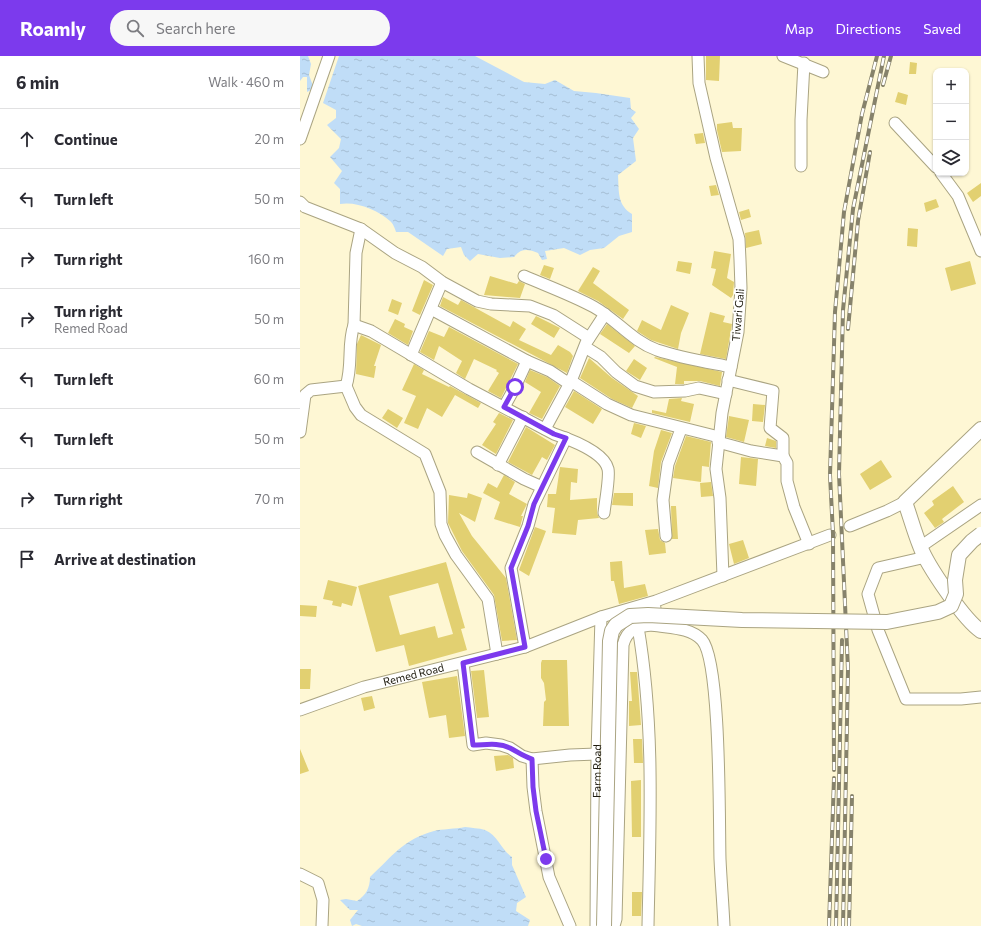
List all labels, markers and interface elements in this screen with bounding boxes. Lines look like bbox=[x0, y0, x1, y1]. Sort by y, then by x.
search box bbox=[110, 10, 390, 46]
text: Roamly bbox=[20, 17, 86, 40]
icon: search bbox=[124, 17, 146, 39]
text: Search here bbox=[156, 19, 235, 37]
text: Map bbox=[785, 20, 814, 37]
text: Directions bbox=[836, 20, 901, 37]
text: Saved bbox=[923, 20, 961, 37]
map controls bbox=[933, 68, 969, 176]
button: + bbox=[933, 68, 969, 104]
text: 6 min bbox=[16, 72, 59, 93]
text: Walk · 460 m bbox=[208, 74, 284, 90]
button: − bbox=[933, 104, 969, 140]
icon: ahead bbox=[16, 128, 38, 150]
text: Continue bbox=[54, 130, 118, 148]
text: 20 m bbox=[255, 131, 284, 147]
button: layers bbox=[933, 140, 969, 176]
icon: left bbox=[16, 188, 38, 210]
text: Turn left bbox=[54, 190, 113, 208]
text: 50 m bbox=[254, 191, 284, 207]
icon: right bbox=[16, 248, 38, 270]
text: Turn right bbox=[54, 250, 123, 268]
text: 160 m bbox=[248, 251, 284, 267]
street label: Tiwari Gali bbox=[729, 288, 746, 342]
text: Turn right bbox=[54, 302, 123, 320]
icon: right bbox=[16, 308, 38, 330]
text: 50 m bbox=[254, 311, 284, 327]
text: Remed Road bbox=[54, 320, 128, 336]
icon: left bbox=[16, 368, 38, 390]
text: Turn left bbox=[54, 370, 113, 388]
text: 60 m bbox=[254, 371, 284, 387]
route start bbox=[506, 378, 524, 396]
icon: left bbox=[16, 428, 38, 450]
text: Turn left bbox=[54, 430, 113, 448]
text: 50 m bbox=[254, 431, 284, 447]
icon: right bbox=[16, 488, 38, 510]
text: Turn right bbox=[54, 490, 123, 508]
text: 70 m bbox=[255, 491, 284, 507]
icon: arrive bbox=[16, 548, 38, 570]
text: Arrive at destination bbox=[54, 550, 196, 568]
street label: Remed Road bbox=[382, 660, 445, 688]
street label: Farm Road bbox=[590, 744, 603, 798]
route end bbox=[537, 850, 555, 868]

